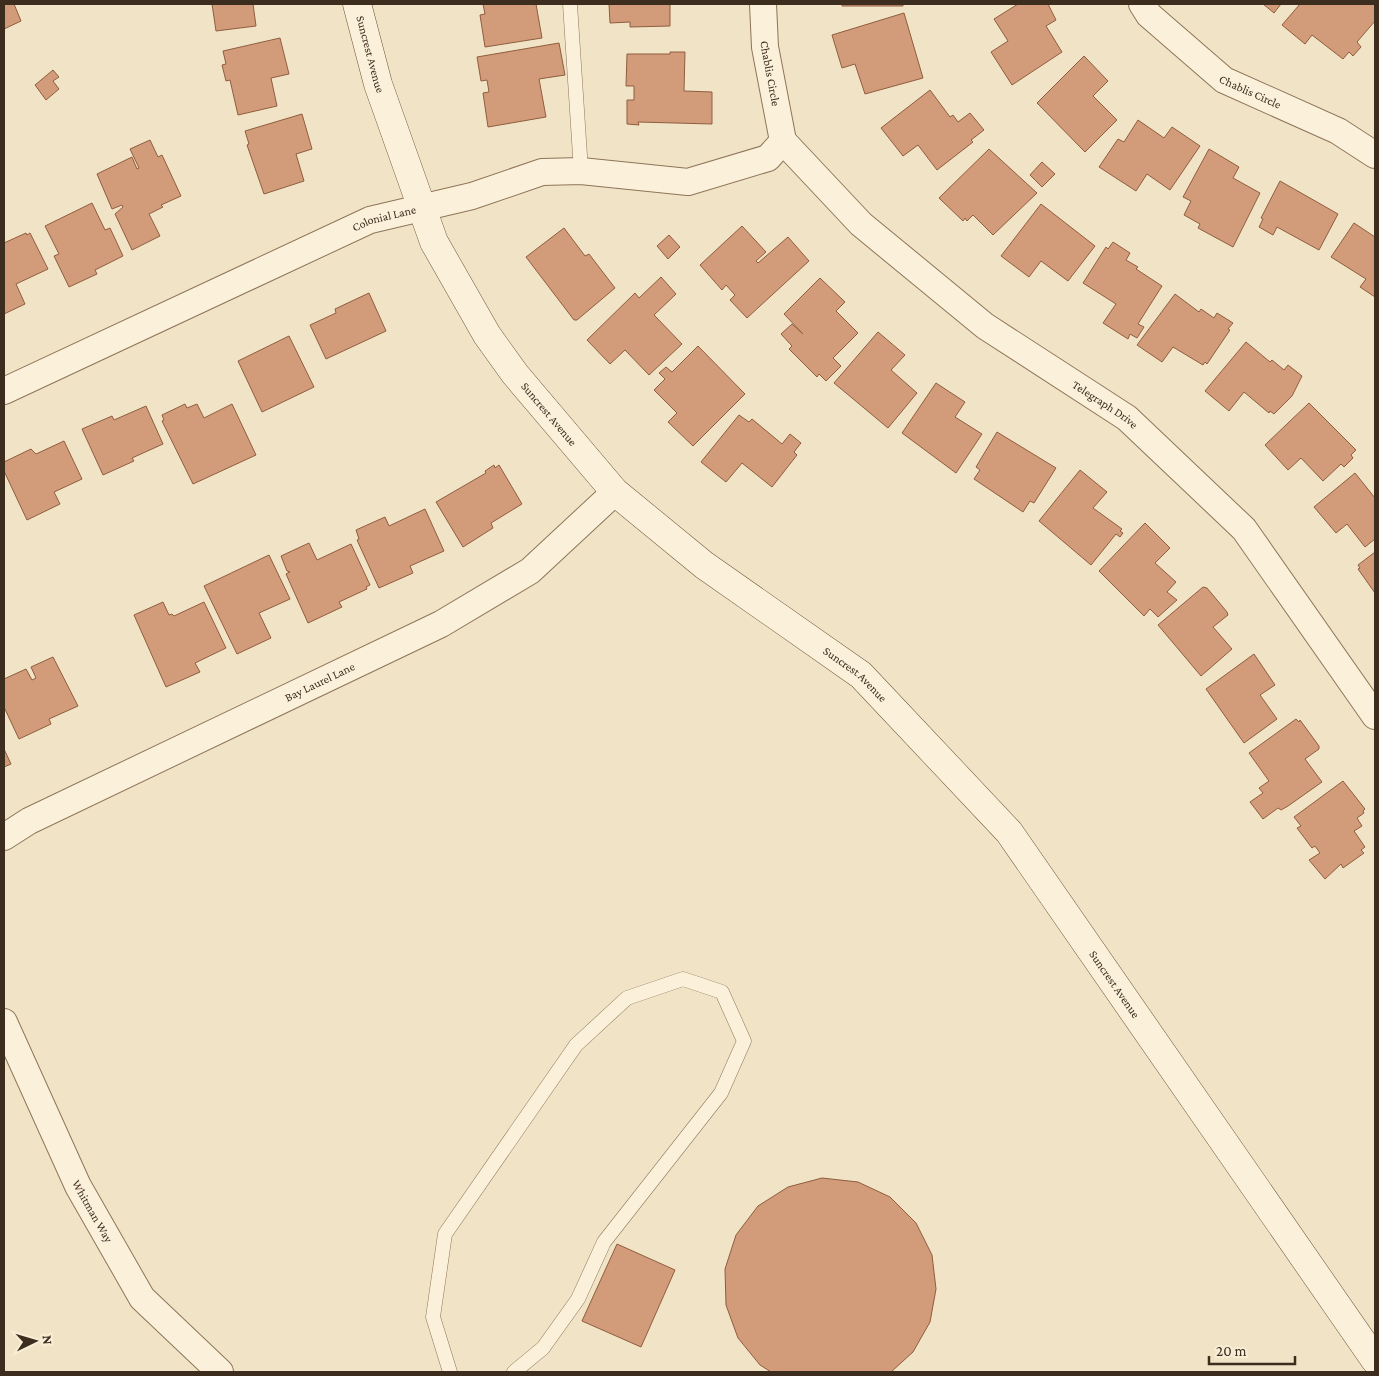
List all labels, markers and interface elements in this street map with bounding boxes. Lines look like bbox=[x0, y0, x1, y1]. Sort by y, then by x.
street label: Suncrest Avenue bbox=[353, 14, 388, 95]
street label: Chablis Circle bbox=[758, 41, 783, 107]
street label: Chablis Circle bbox=[1216, 72, 1283, 112]
street label: Colonial Lane bbox=[350, 202, 417, 234]
street label: Telegraph Drive bbox=[1070, 377, 1141, 432]
street label: Suncrest Avenue bbox=[518, 379, 580, 449]
street label: Suncrest Avenue bbox=[821, 644, 890, 705]
street label: Bay Laurel Lane bbox=[283, 659, 357, 705]
street label: Suncrest Avenue bbox=[1086, 948, 1143, 1021]
street label: Whitman Way bbox=[69, 1178, 116, 1246]
north arrow bbox=[10, 1316, 60, 1366]
text: N bbox=[40, 1334, 56, 1346]
scale bar bbox=[1209, 1334, 1295, 1366]
text: 20 m bbox=[1216, 1343, 1247, 1359]

